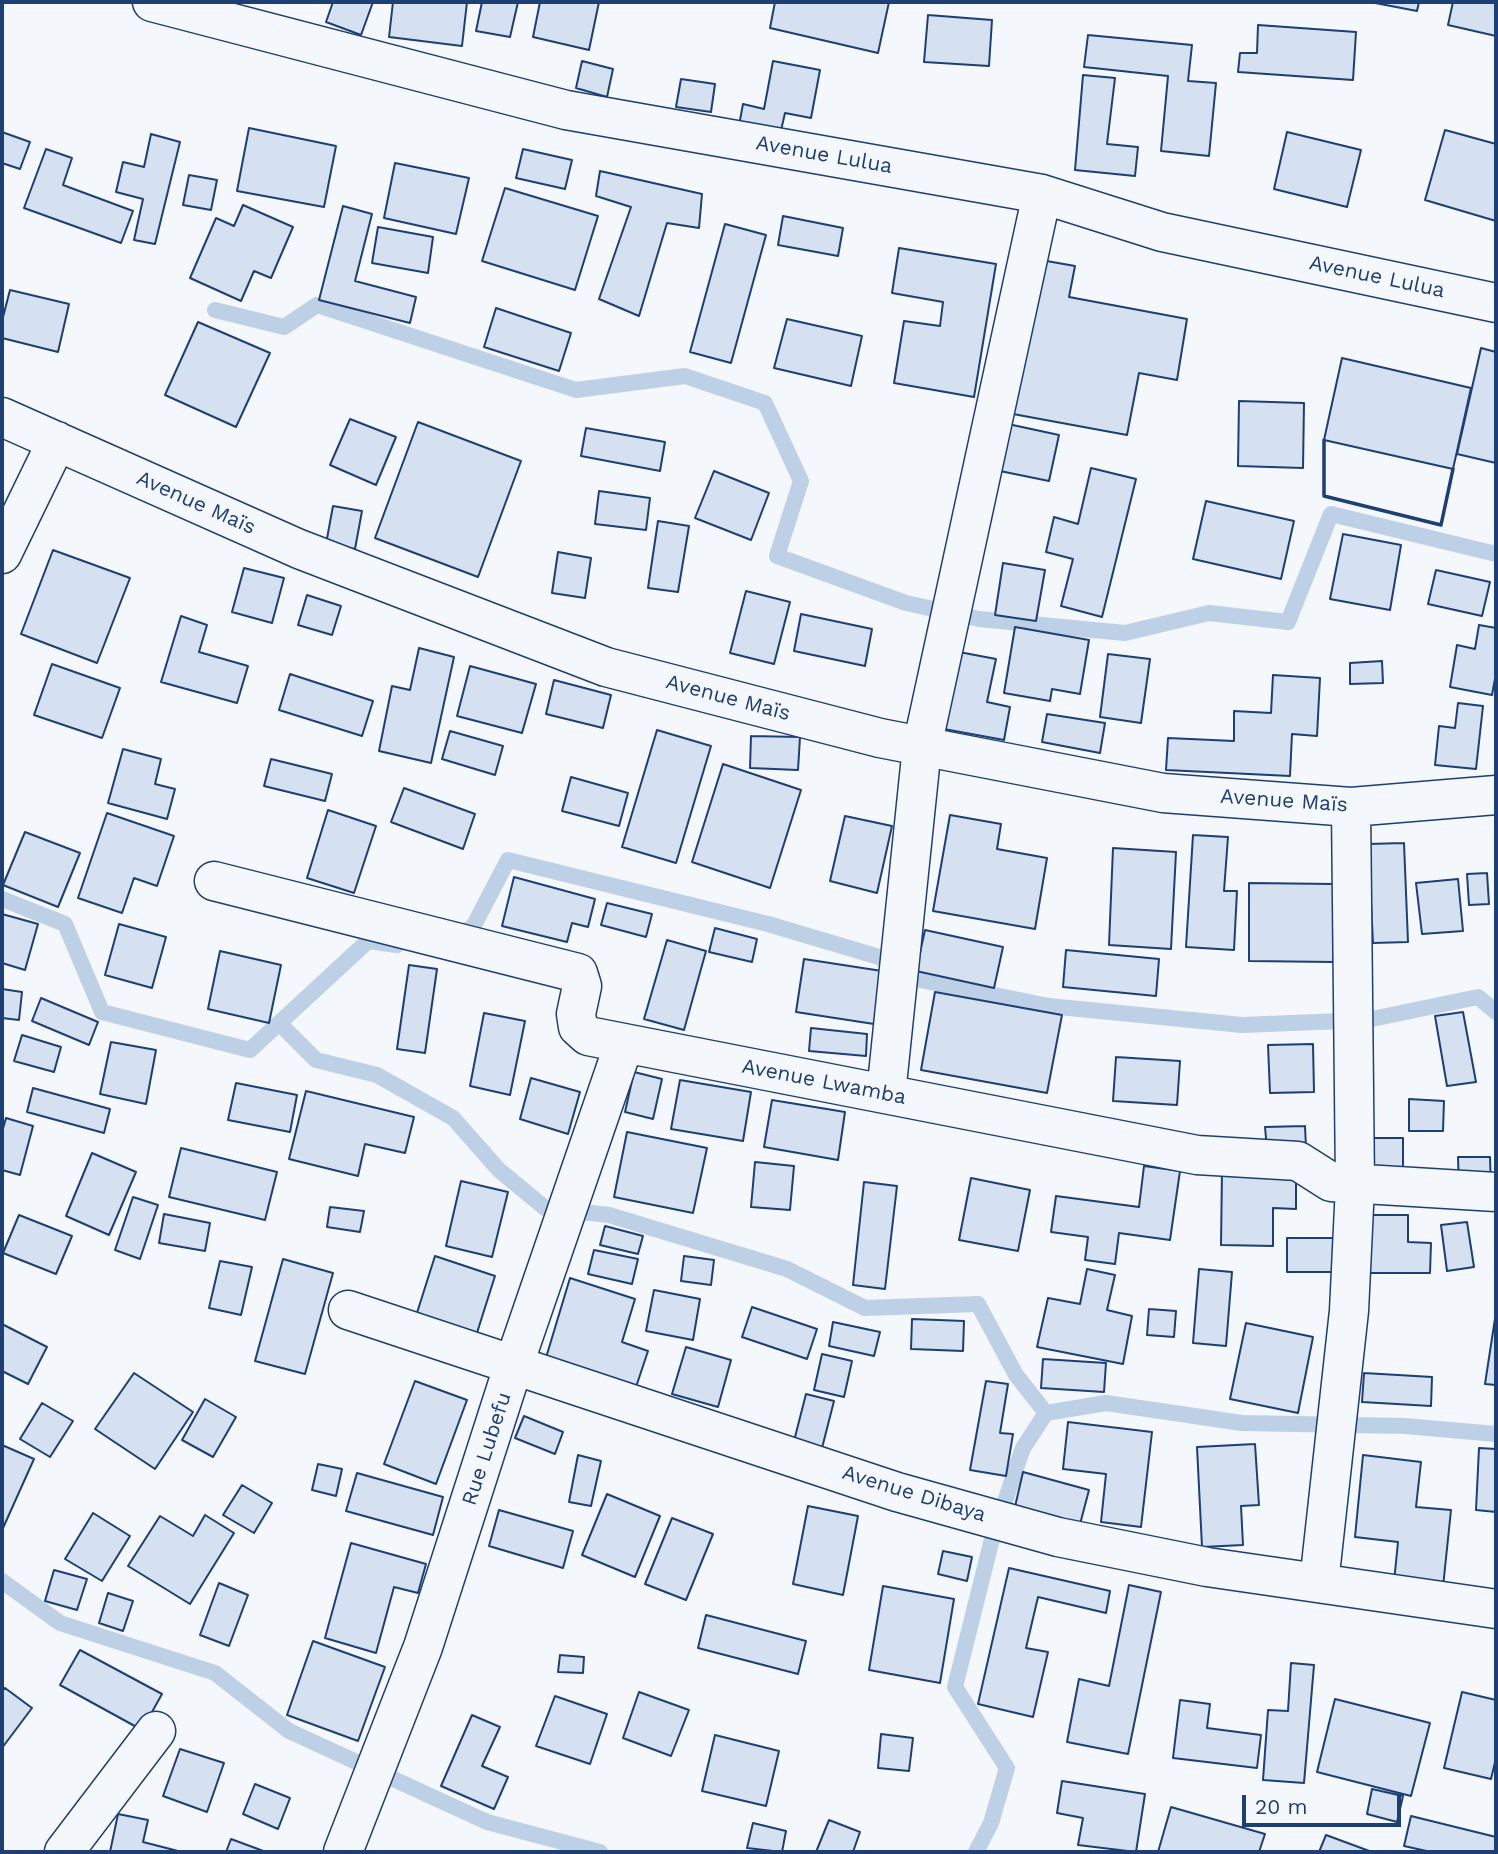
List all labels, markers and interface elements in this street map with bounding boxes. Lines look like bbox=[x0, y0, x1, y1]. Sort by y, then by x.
street label: Avenue Lulua bbox=[754, 131, 894, 179]
street label: Avenue Lulua bbox=[1307, 250, 1447, 304]
street label: Avenue Maïs bbox=[133, 466, 259, 540]
street label: Avenue Maïs bbox=[663, 669, 793, 727]
street label: Avenue Maïs bbox=[1219, 784, 1349, 818]
street label: Avenue Lwamba bbox=[740, 1054, 908, 1110]
street label: Rue Lubefu bbox=[457, 1389, 517, 1509]
street label: Avenue Dibaya bbox=[839, 1460, 989, 1528]
scale bar bbox=[1246, 1780, 1405, 1824]
text: 20 m bbox=[1255, 1794, 1307, 1819]

